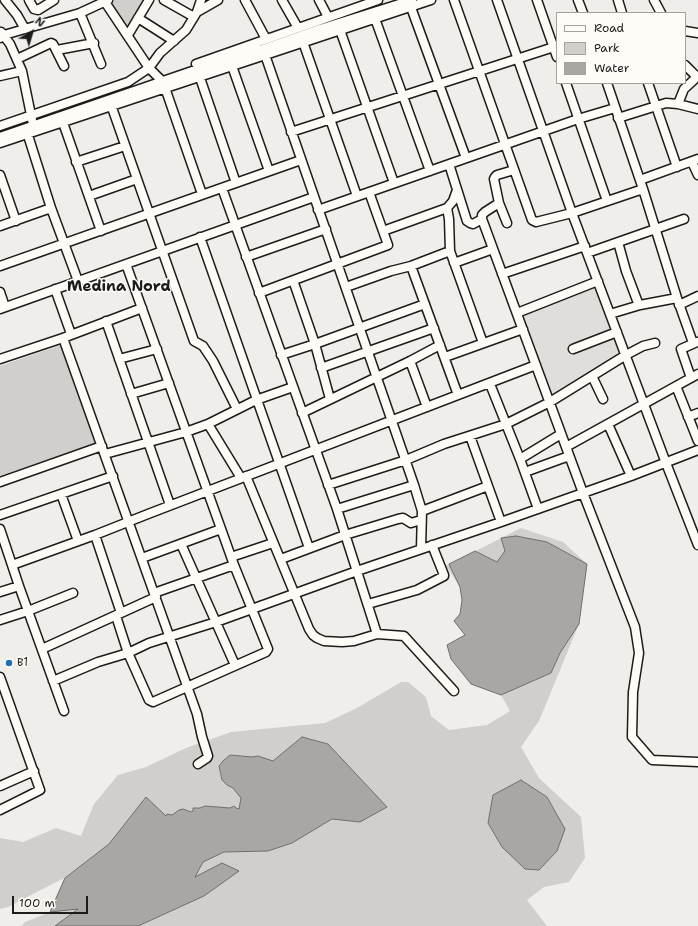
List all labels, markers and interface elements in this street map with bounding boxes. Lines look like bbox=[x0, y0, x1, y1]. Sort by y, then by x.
north arrow bbox=[12, 12, 52, 52]
legend bbox=[556, 12, 686, 84]
text: N bbox=[32, 14, 48, 31]
text: Road bbox=[594, 20, 624, 36]
text: Park bbox=[594, 40, 620, 56]
text: Water bbox=[594, 60, 629, 76]
district label: Medina Nord bbox=[67, 278, 171, 296]
place label: B1 bbox=[17, 656, 28, 670]
marker: B1 bbox=[4, 658, 14, 668]
scale bar bbox=[14, 888, 90, 914]
text: 100 m bbox=[19, 895, 55, 911]

